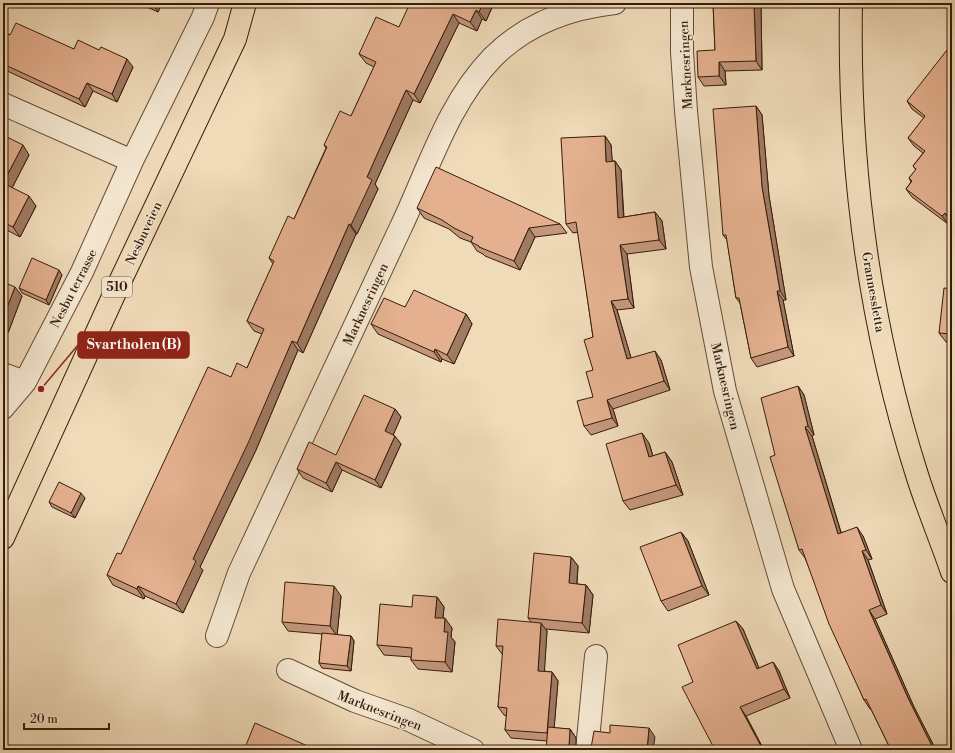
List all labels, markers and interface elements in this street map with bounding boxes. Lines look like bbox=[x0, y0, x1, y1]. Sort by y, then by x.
street label: Marknesringen bbox=[676, 20, 696, 110]
street label: Nesbuveien bbox=[122, 199, 166, 268]
street label: Nesbu terrasse bbox=[47, 246, 101, 331]
street label: Grannessletta bbox=[858, 251, 888, 334]
street label: Marknesringen bbox=[340, 260, 392, 348]
road number: 510 bbox=[102, 277, 132, 297]
callout: Svartholen (B) bbox=[78, 332, 189, 358]
text: Svartholen (B) bbox=[87, 336, 181, 354]
street label: Marknesringen bbox=[707, 341, 743, 432]
street label: Marknesringen bbox=[335, 687, 424, 734]
scale bar bbox=[24, 705, 109, 731]
text: 20 m bbox=[30, 712, 58, 727]

